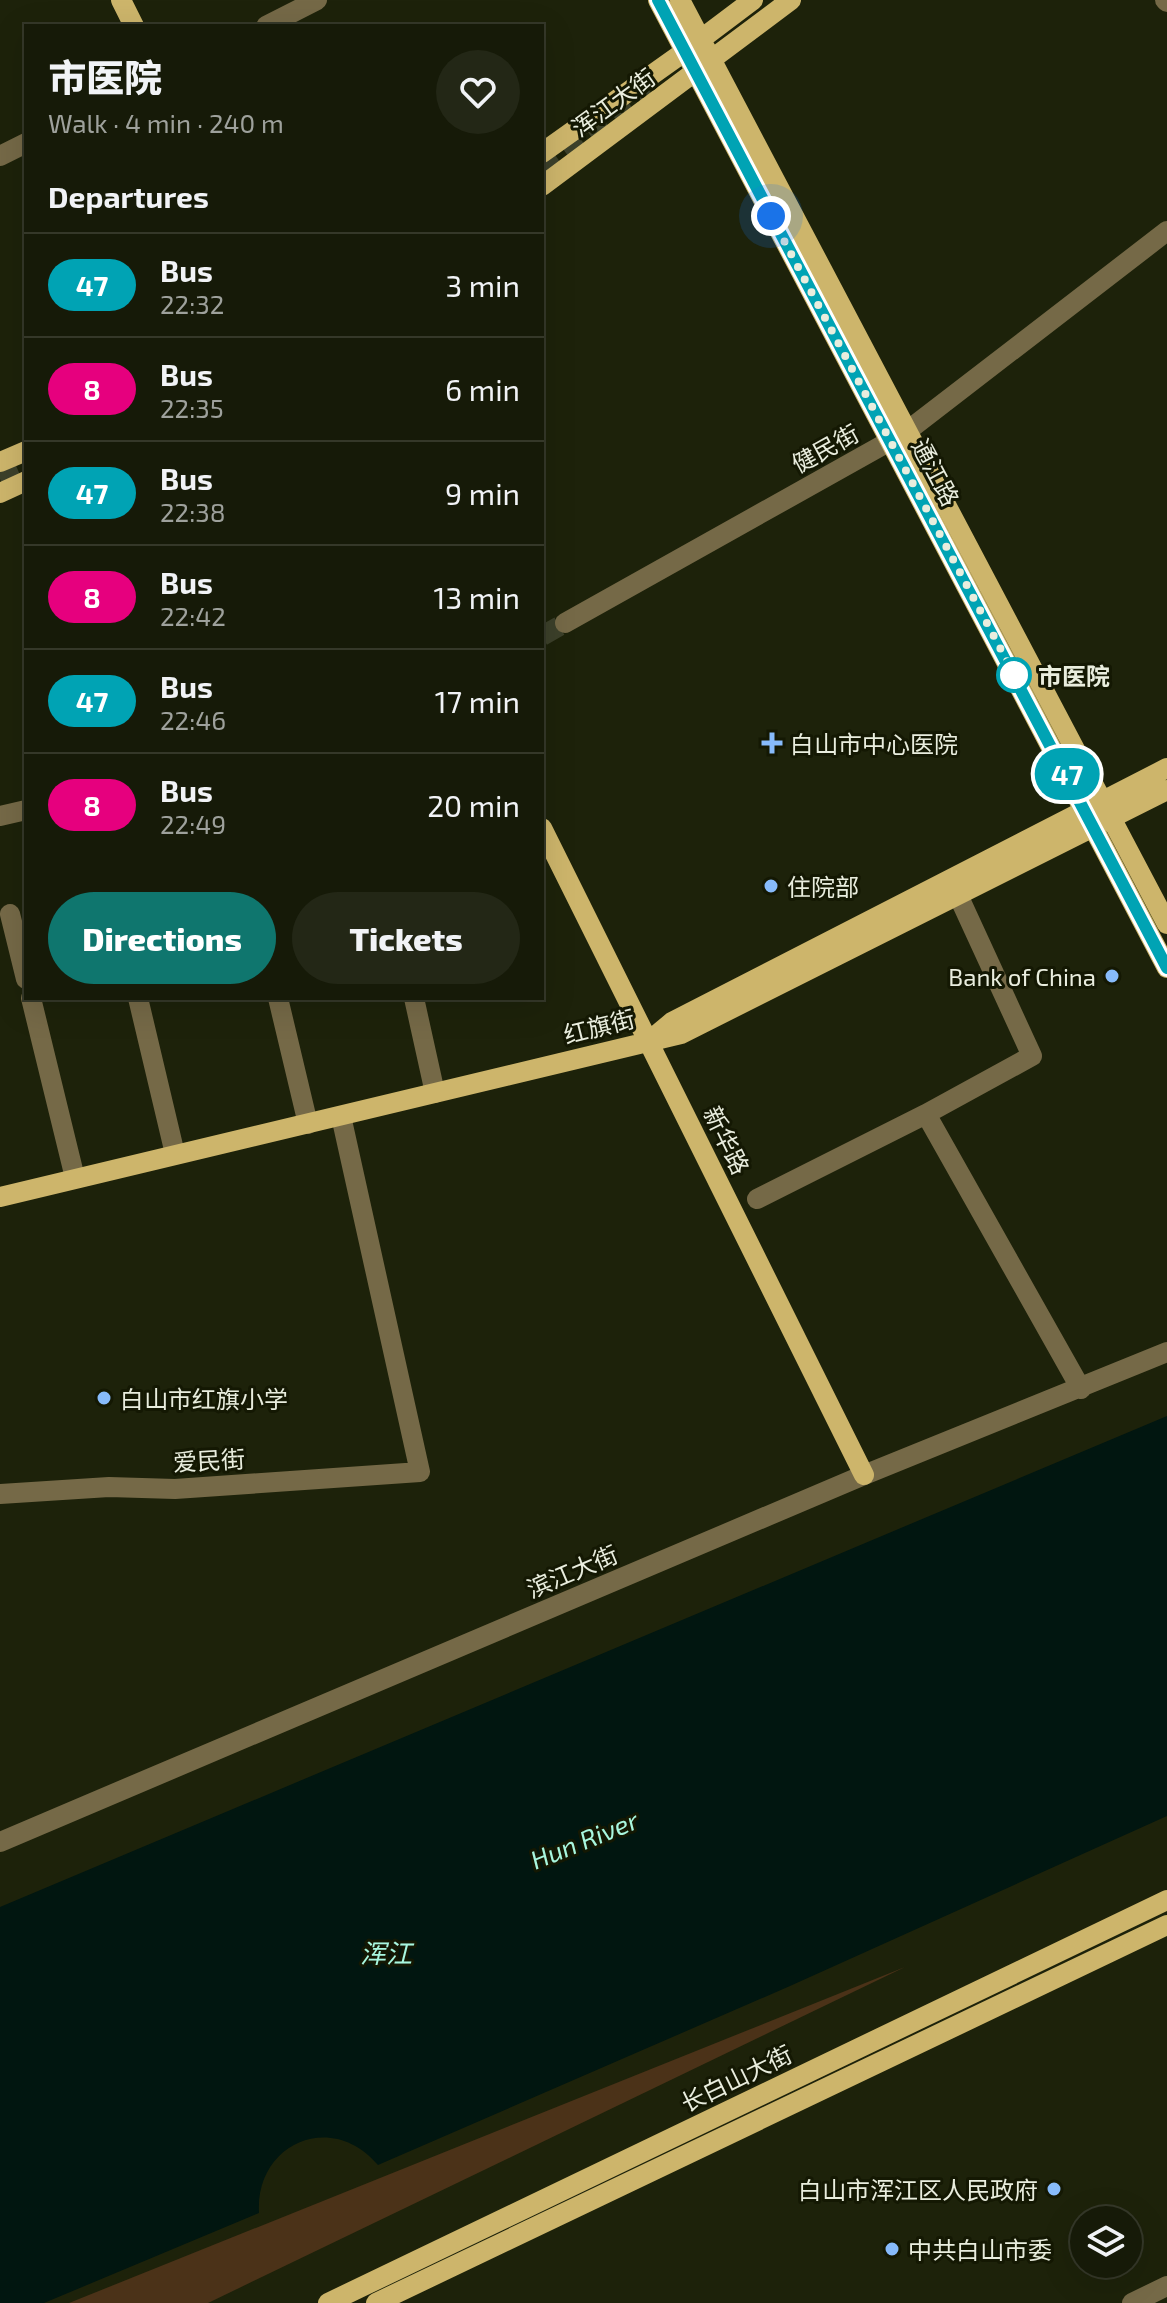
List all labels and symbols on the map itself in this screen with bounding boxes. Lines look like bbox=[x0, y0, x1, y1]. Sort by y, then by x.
street label: 浑江大街 bbox=[566, 62, 660, 142]
your location bbox=[751, 196, 791, 236]
street label: 健民街 bbox=[786, 418, 864, 478]
street label: 通江路 bbox=[906, 433, 966, 511]
marker: 市医院 bbox=[997, 658, 1031, 692]
place label: 市医院 bbox=[1038, 661, 1110, 690]
place label: 白山市中心医院 bbox=[790, 729, 958, 758]
marker: 白山市中心医院 bbox=[761, 732, 783, 754]
line badge: 47 bbox=[1031, 748, 1103, 800]
place label: 住院部 bbox=[787, 872, 859, 901]
marker: 住院部 bbox=[762, 877, 780, 895]
place label: Bank of China bbox=[948, 962, 1096, 991]
marker: Bank of China bbox=[1103, 967, 1121, 985]
street label: 红旗街 bbox=[561, 1003, 637, 1049]
street label: 新华路 bbox=[698, 1101, 756, 1179]
place label: 白山市红旗小学 bbox=[120, 1384, 288, 1413]
marker: 白山市红旗小学 bbox=[95, 1389, 113, 1407]
street label: 爱民街 bbox=[172, 1444, 246, 1476]
street label: 滨江大街 bbox=[522, 1539, 622, 1603]
water label: Hun River bbox=[526, 1803, 643, 1875]
water label: 浑江 bbox=[360, 1937, 415, 1968]
street label: 长白山大街 bbox=[676, 2039, 796, 2117]
place label: 白山市浑江区人民政府 bbox=[798, 2175, 1038, 2204]
marker: 白山市浑江区人民政府 bbox=[1045, 2180, 1063, 2198]
place label: 中共白山市委 bbox=[908, 2235, 1052, 2264]
marker: 中共白山市委 bbox=[883, 2240, 901, 2258]

